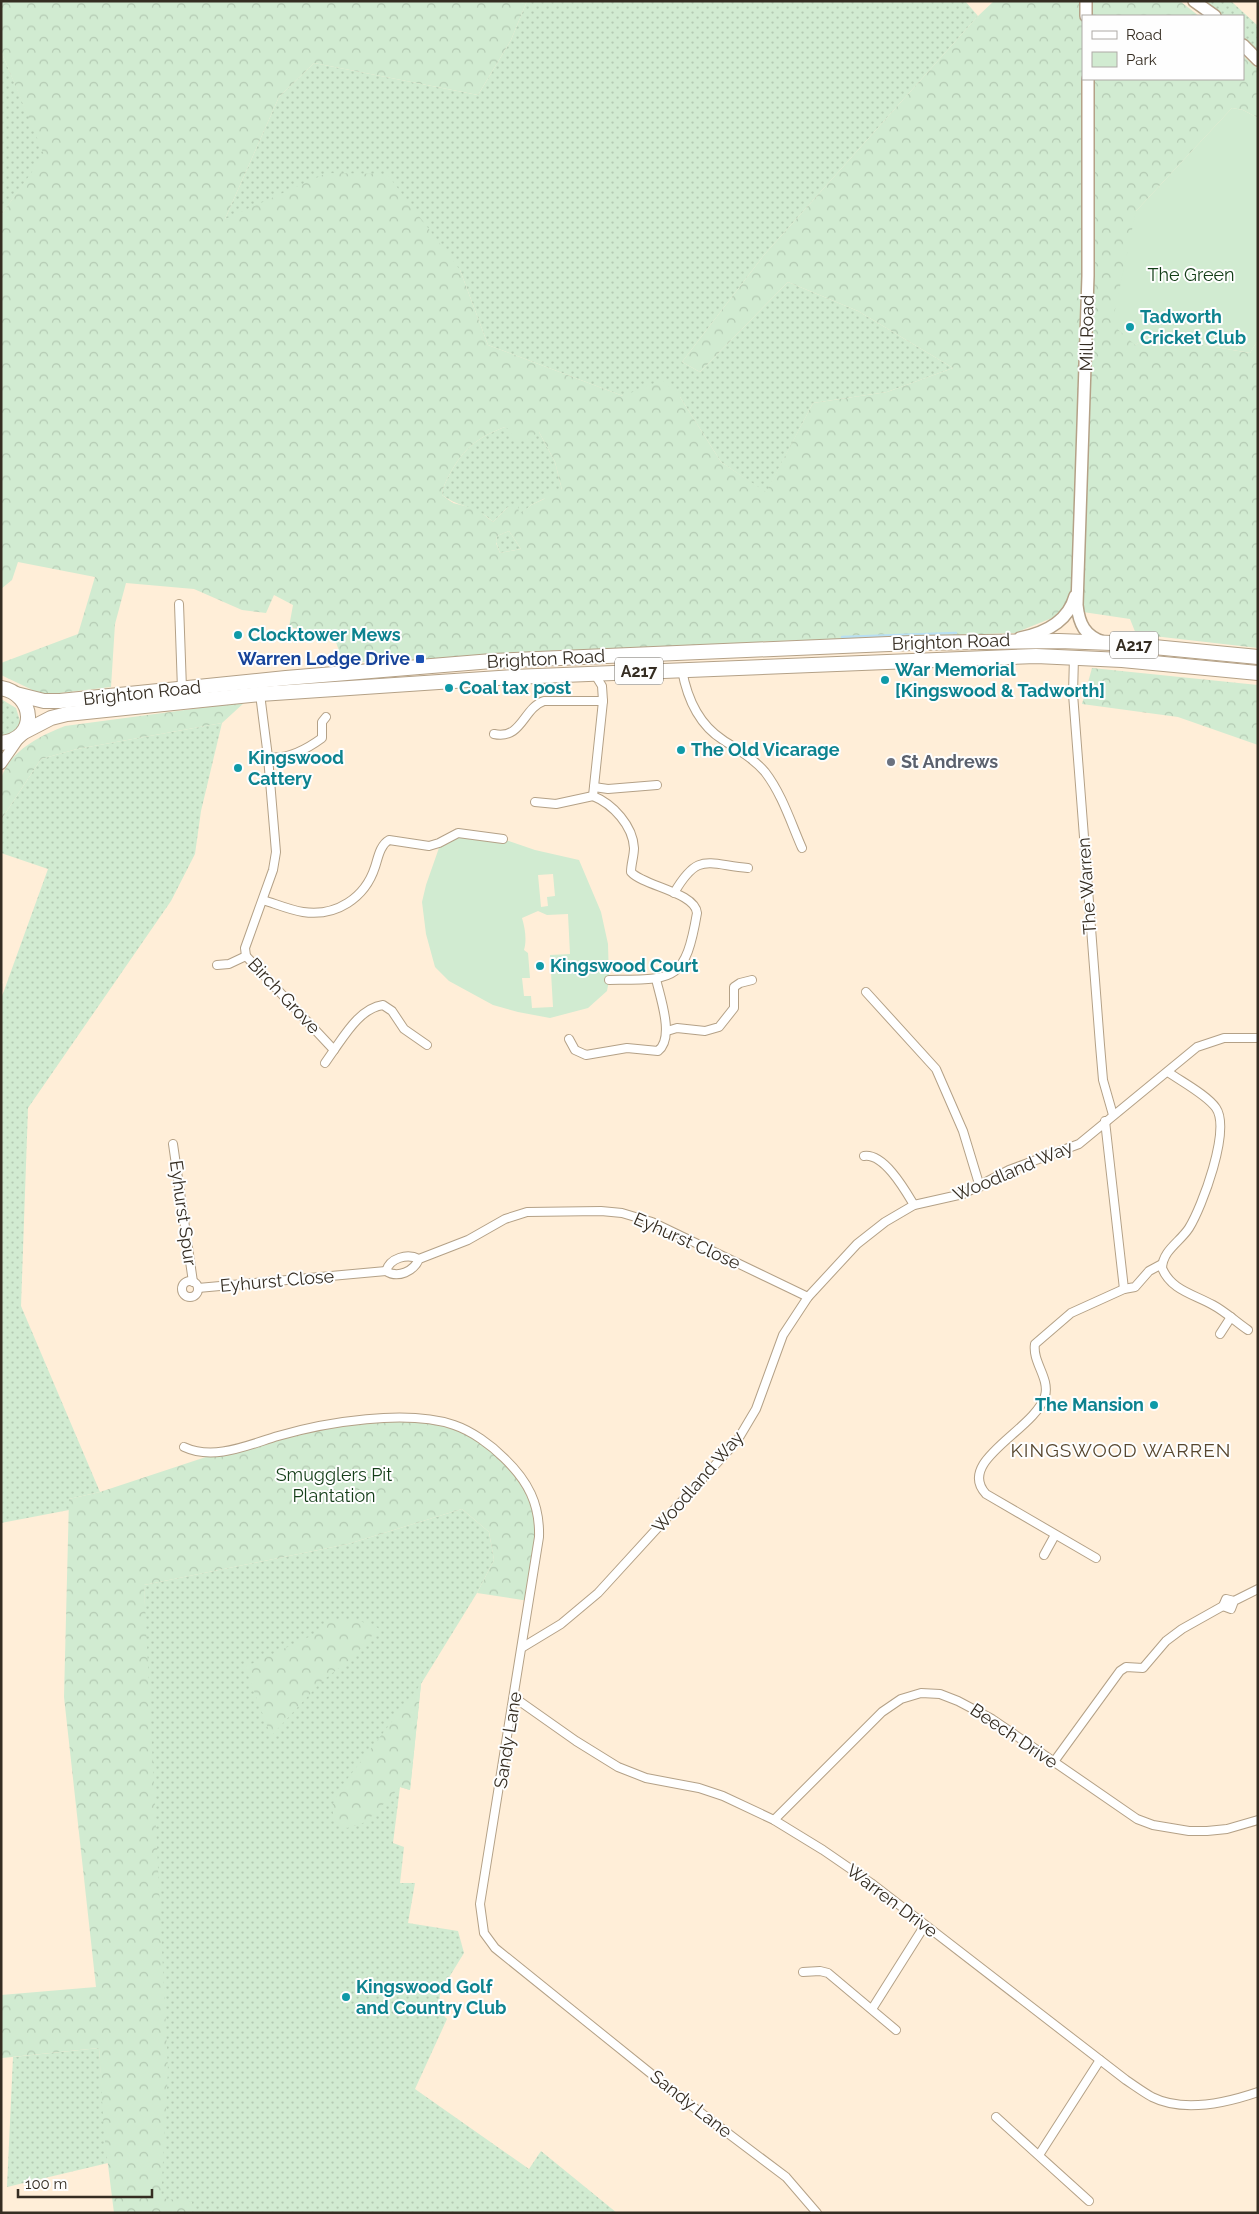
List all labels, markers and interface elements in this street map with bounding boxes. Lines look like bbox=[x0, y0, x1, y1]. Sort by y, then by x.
legend bbox=[1082, 15, 1244, 80]
text: Road bbox=[1126, 26, 1162, 44]
text: Park bbox=[1126, 51, 1157, 69]
park label: The Green bbox=[1147, 264, 1235, 285]
street label: Mill Road bbox=[1075, 294, 1098, 372]
place label: Tadworth Cricket Club bbox=[1140, 306, 1246, 348]
marker: Tadworth Cricket Club bbox=[1124, 321, 1136, 333]
place label: Clocktower Mews bbox=[248, 624, 401, 645]
marker: Clocktower Mews bbox=[232, 629, 244, 641]
street label: Brighton Road bbox=[891, 629, 1011, 654]
road number: A217 bbox=[1110, 632, 1158, 658]
street label: Brighton Road bbox=[486, 645, 606, 672]
place label: Warren Lodge Drive bbox=[238, 648, 410, 669]
marker: Warren Lodge Drive bbox=[414, 653, 426, 665]
road number: A217 bbox=[615, 658, 663, 684]
place label: War Memorial [Kingswood & Tadworth] bbox=[895, 659, 1105, 701]
marker: War Memorial [Kingswood & Tadworth] bbox=[879, 674, 891, 686]
street label: Brighton Road bbox=[82, 676, 202, 709]
place label: Coal tax post bbox=[459, 677, 571, 698]
marker: Coal tax post bbox=[443, 682, 455, 694]
place label: The Old Vicarage bbox=[691, 739, 840, 760]
marker: The Old Vicarage bbox=[675, 744, 687, 756]
place label: Kingswood Cattery bbox=[248, 747, 344, 789]
place label: St Andrews bbox=[901, 751, 998, 772]
marker: St Andrews bbox=[885, 756, 897, 768]
marker: Kingswood Cattery bbox=[232, 762, 244, 774]
street label: The Warren bbox=[1073, 837, 1100, 935]
street label: Birch Grove bbox=[244, 953, 325, 1038]
place label: Kingswood Court bbox=[550, 955, 698, 976]
marker: Kingswood Court bbox=[534, 960, 546, 972]
street label: Woodland Way bbox=[950, 1136, 1076, 1205]
street label: Eyhurst Spur bbox=[166, 1159, 201, 1268]
street label: Eyhurst Close bbox=[631, 1208, 744, 1274]
street label: Eyhurst Close bbox=[219, 1265, 335, 1296]
place label: The Mansion bbox=[1035, 1394, 1144, 1415]
marker: The Mansion bbox=[1148, 1399, 1160, 1411]
street label: Woodland Way bbox=[648, 1426, 748, 1537]
district label: KINGSWOOD WARREN bbox=[1011, 1439, 1231, 1461]
park label: Smugglers Pit Plantation bbox=[276, 1464, 392, 1506]
street label: Sandy Lane bbox=[489, 1690, 526, 1790]
street label: Beech Drive bbox=[967, 1699, 1062, 1773]
street label: Warren Drive bbox=[843, 1860, 942, 1942]
place label: Kingswood Golf and Country Club bbox=[356, 1976, 507, 2018]
marker: Kingswood Golf and Country Club bbox=[340, 1991, 352, 2003]
street label: Sandy Lane bbox=[646, 2065, 737, 2142]
scale bar bbox=[18, 2166, 151, 2198]
text: 100 m bbox=[25, 2175, 67, 2193]

